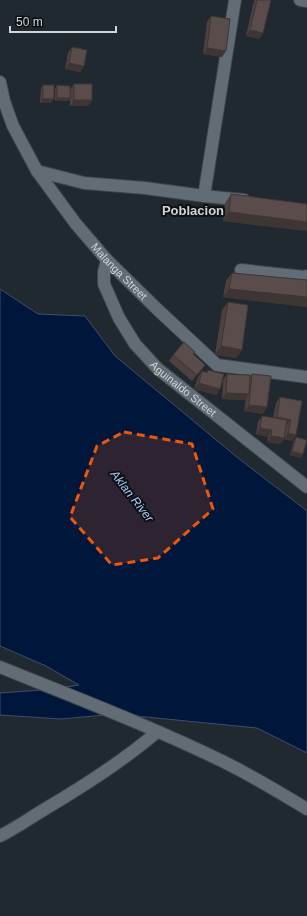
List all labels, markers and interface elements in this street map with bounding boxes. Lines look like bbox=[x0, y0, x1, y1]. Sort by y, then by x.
scale bar bbox=[10, 8, 116, 34]
text: 50 m bbox=[16, 15, 43, 29]
district label: Poblacion bbox=[162, 203, 224, 218]
street label: Malanga Street bbox=[89, 240, 150, 302]
street label: Aguinaldo Street bbox=[148, 358, 219, 419]
water label: Aklan River bbox=[107, 467, 157, 525]

